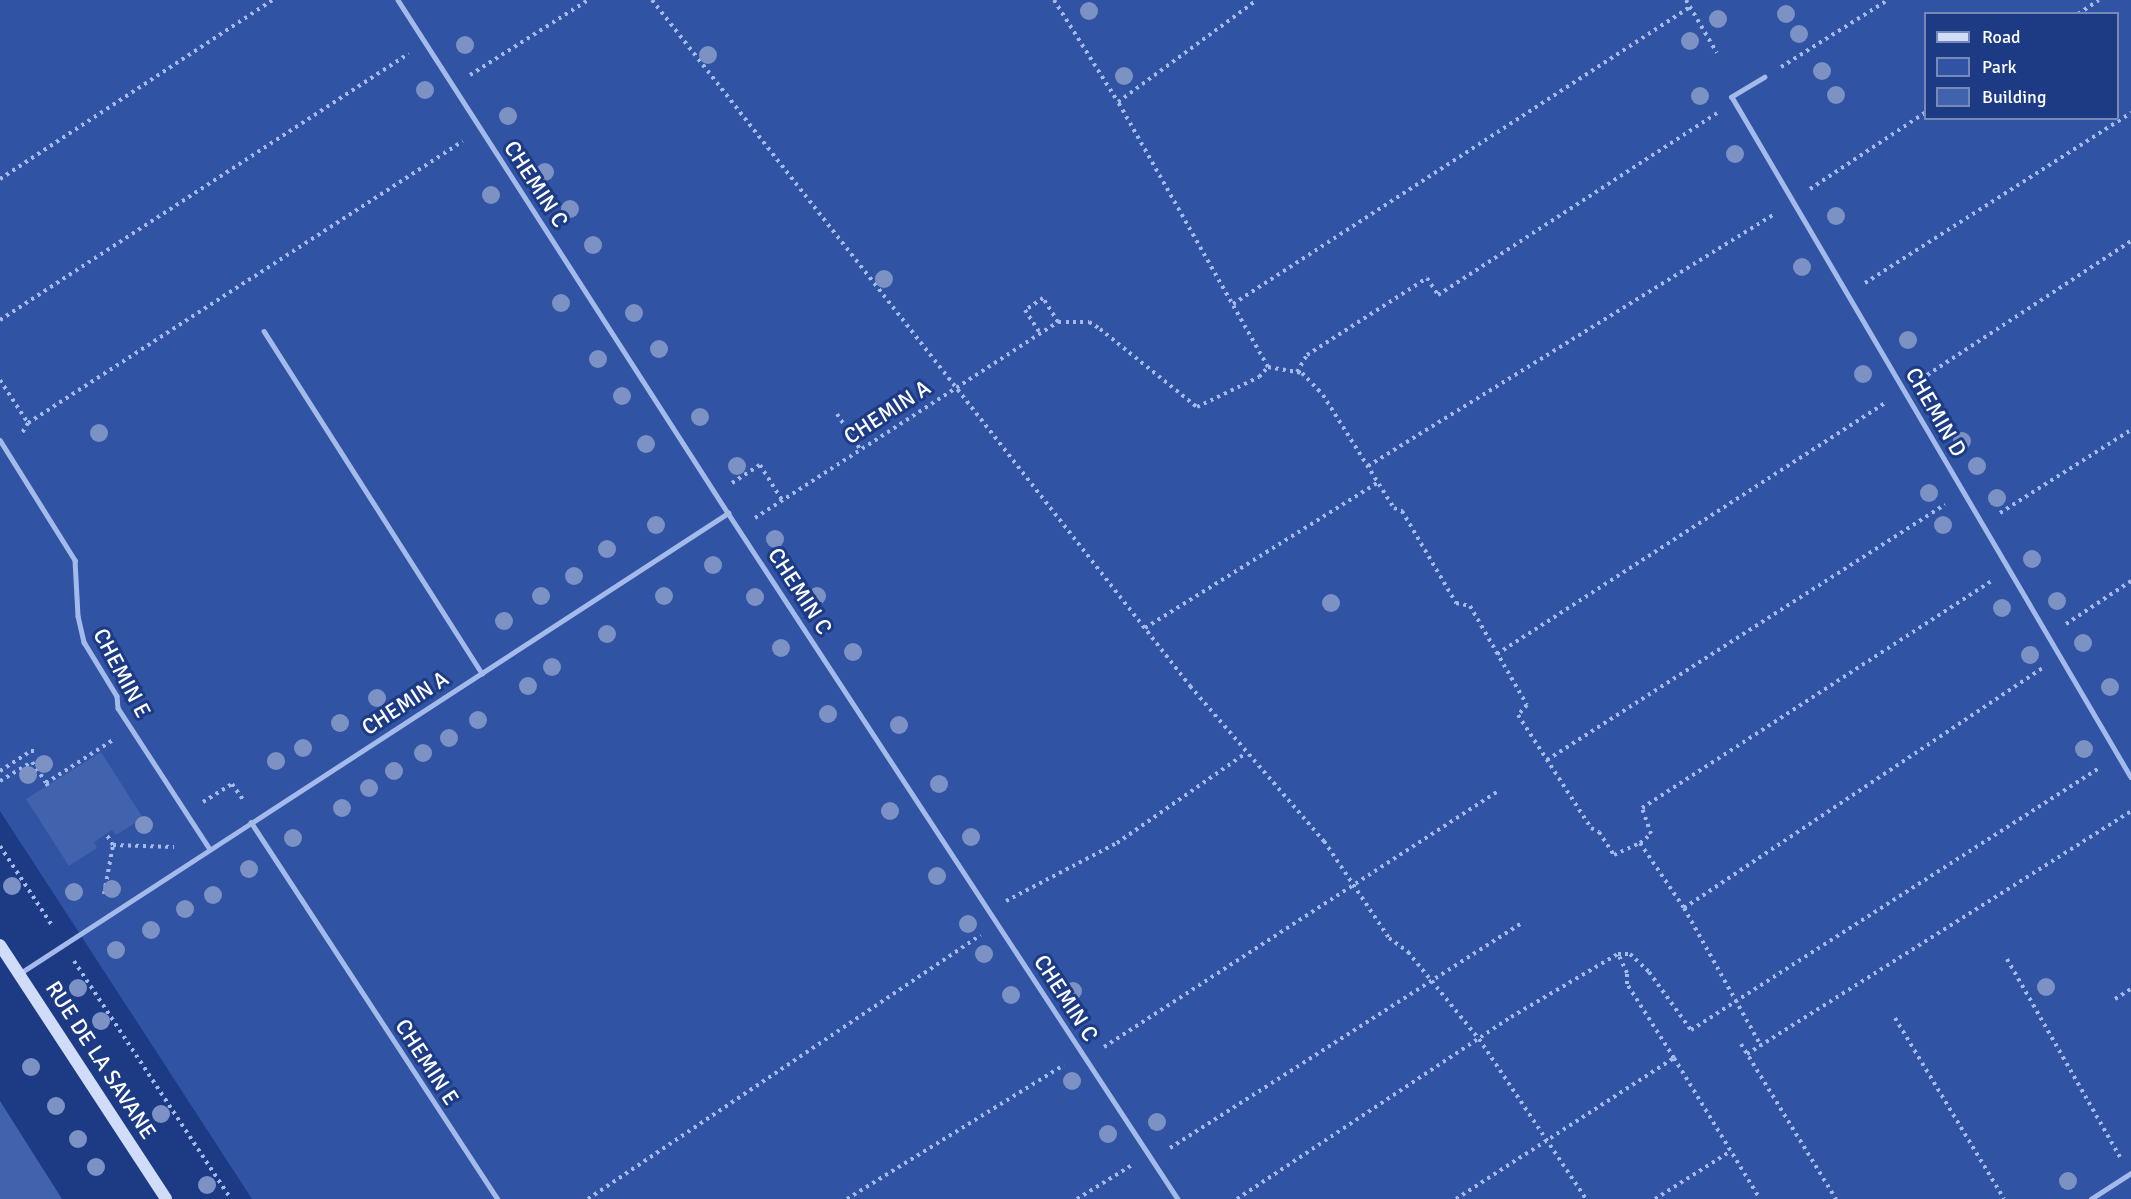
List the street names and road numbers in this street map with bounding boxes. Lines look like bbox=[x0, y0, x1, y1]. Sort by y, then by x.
street label: CHEMIN C bbox=[498, 136, 574, 232]
street label: CHEMIN D bbox=[1900, 363, 1972, 461]
street label: CHEMIN A bbox=[839, 374, 935, 450]
street label: CHEMIN C bbox=[762, 543, 838, 639]
street label: CHEMIN E bbox=[88, 624, 156, 722]
street label: CHEMIN A bbox=[357, 665, 453, 741]
street label: CHEMIN C bbox=[1028, 950, 1104, 1046]
street label: RUE DE LA SAVANE bbox=[40, 976, 162, 1144]
street label: CHEMIN E bbox=[390, 1014, 464, 1110]

